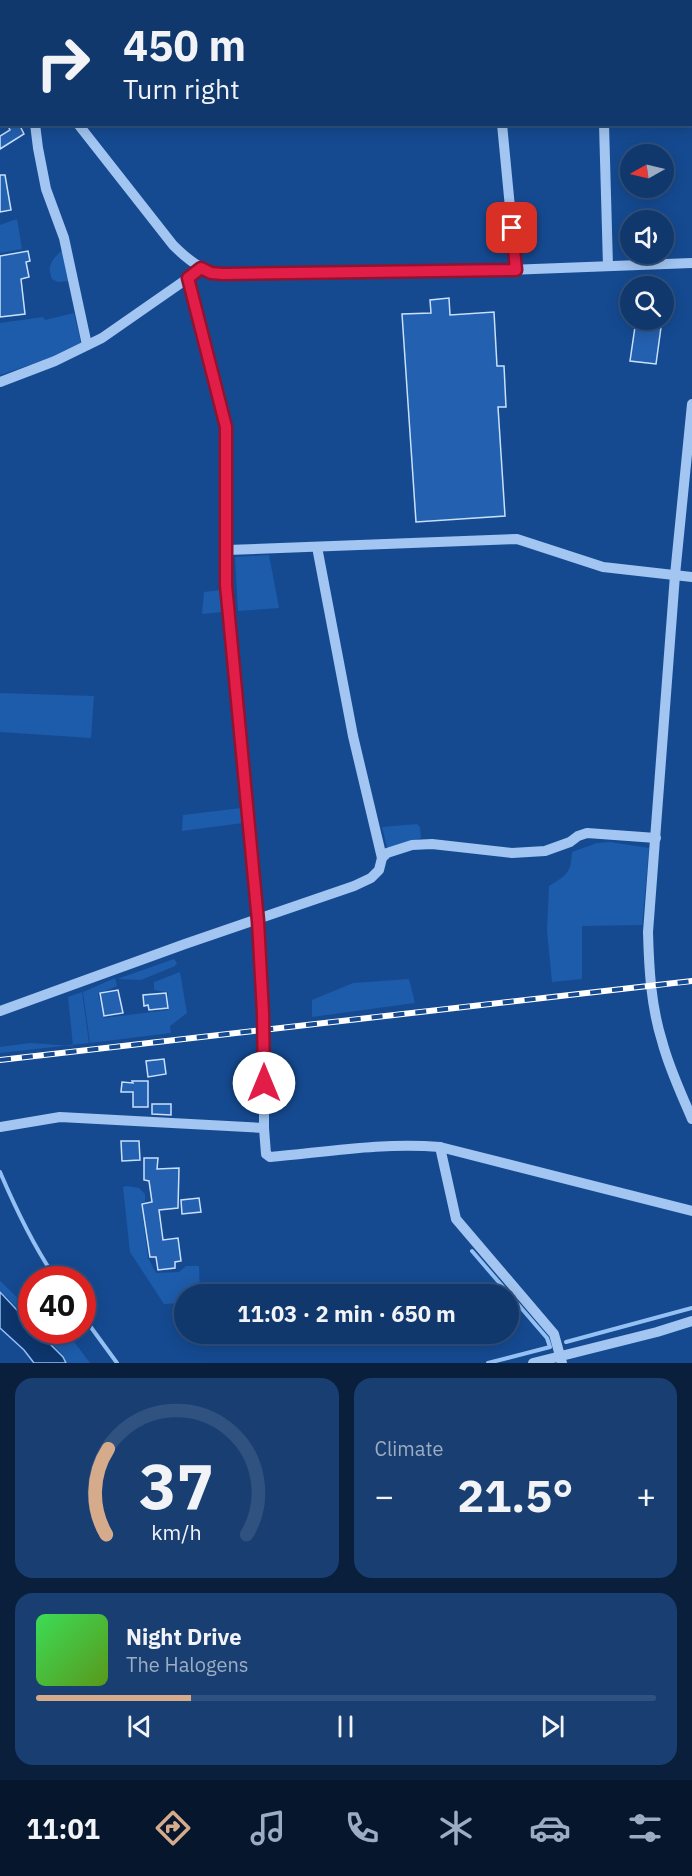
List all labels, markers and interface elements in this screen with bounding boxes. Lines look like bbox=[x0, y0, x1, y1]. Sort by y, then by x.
text: 450 m bbox=[123, 18, 246, 73]
icon: right bbox=[24, 24, 102, 102]
text: Turn right bbox=[123, 71, 240, 106]
north arrow bbox=[620, 144, 674, 198]
map controls bbox=[620, 144, 674, 330]
pin bbox=[486, 202, 537, 253]
button: sound bbox=[620, 210, 674, 264]
icon: arrive bbox=[495, 211, 528, 244]
button: search bbox=[620, 276, 674, 330]
position arrow bbox=[232, 1051, 296, 1115]
speed limit sign: 40 bbox=[18, 1266, 96, 1344]
text: 11:03 · 2 min · 650 m bbox=[237, 1299, 456, 1328]
text: Climate bbox=[375, 1435, 443, 1462]
text: 37 bbox=[139, 1445, 214, 1526]
text: 21.5° bbox=[457, 1466, 573, 1524]
text: − bbox=[375, 1474, 394, 1517]
text: + bbox=[636, 1474, 656, 1517]
text: km/h bbox=[152, 1518, 202, 1546]
text: Night Drive bbox=[126, 1622, 242, 1651]
text: The Halogens bbox=[126, 1651, 248, 1678]
icon: previous bbox=[123, 1710, 156, 1743]
icon: pause bbox=[329, 1710, 362, 1743]
icon: next bbox=[536, 1710, 569, 1743]
icon: directions bbox=[152, 1807, 194, 1849]
icon: music bbox=[247, 1807, 289, 1849]
icon: phone bbox=[341, 1807, 383, 1849]
icon: climate bbox=[435, 1807, 477, 1849]
icon: car bbox=[529, 1807, 571, 1849]
icon: filters bbox=[624, 1807, 666, 1849]
text: 11:01 bbox=[26, 1811, 100, 1846]

